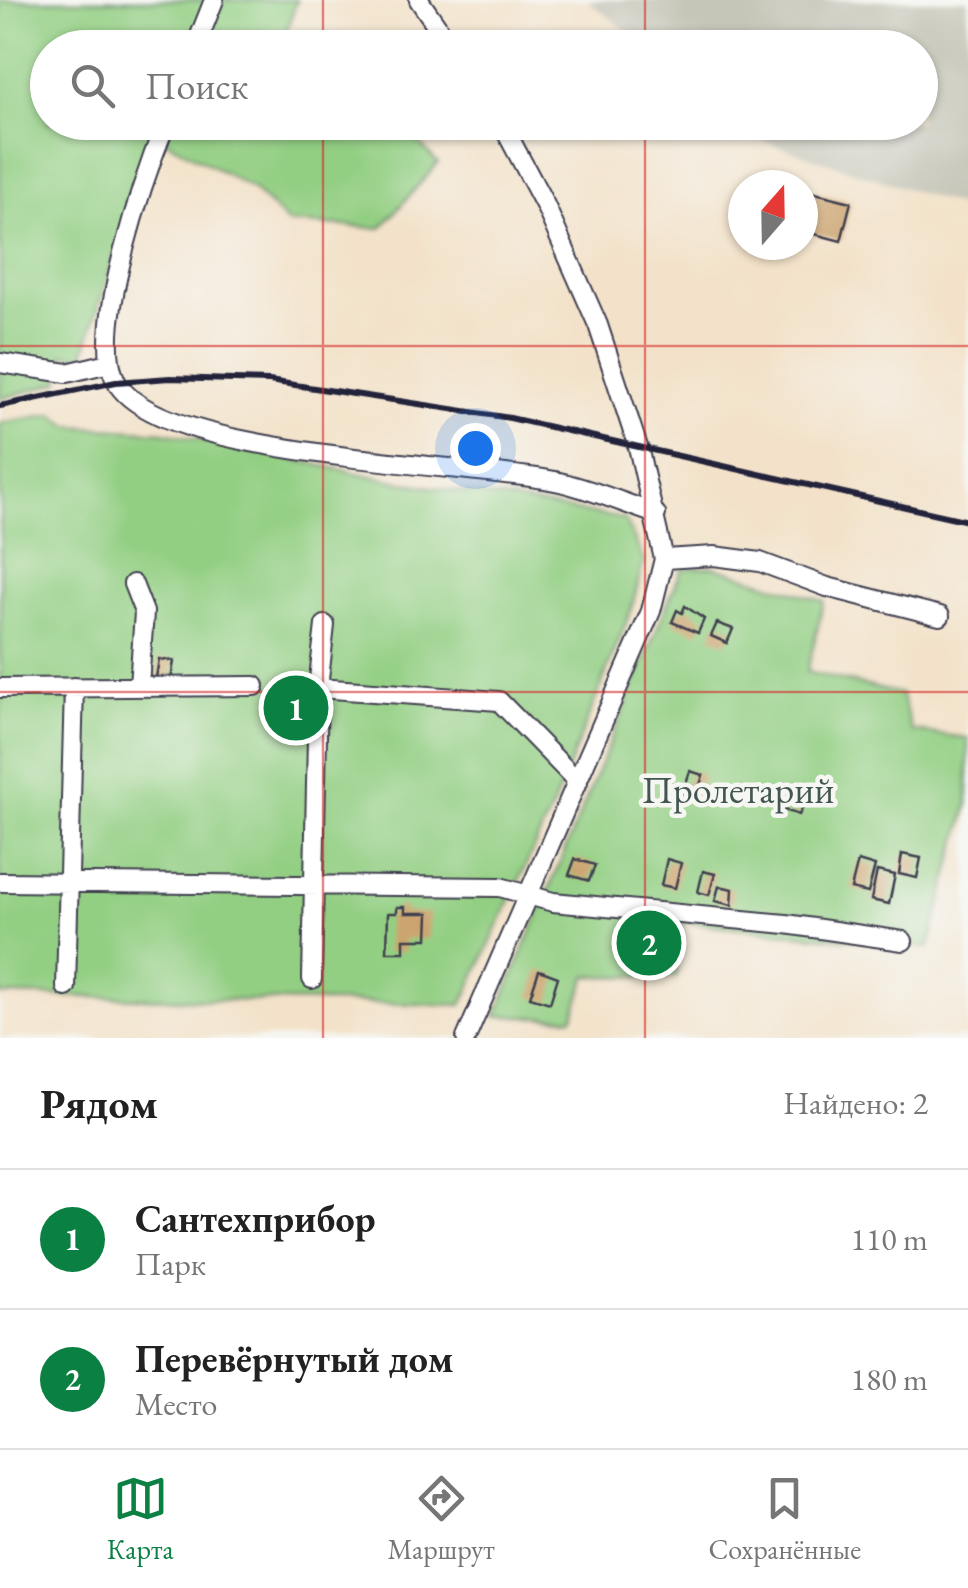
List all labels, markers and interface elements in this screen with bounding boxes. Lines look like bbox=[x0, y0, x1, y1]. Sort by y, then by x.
search box bbox=[30, 30, 938, 140]
icon: search bbox=[65, 58, 120, 113]
text: Поиск bbox=[145, 61, 248, 110]
north arrow bbox=[728, 170, 818, 260]
your location bbox=[450, 423, 501, 474]
pin: 1 bbox=[264, 670, 328, 746]
park label: Пролетарий bbox=[642, 765, 834, 814]
pin: 2 bbox=[616, 906, 682, 980]
text: Рядом bbox=[40, 1076, 158, 1131]
text: Найдено: 2 bbox=[783, 1082, 928, 1124]
text: Сантехприбор bbox=[135, 1194, 375, 1243]
text: 1 bbox=[64, 1218, 81, 1260]
text: 110 m bbox=[851, 1218, 928, 1260]
text: Парк bbox=[135, 1243, 206, 1285]
text: Перевёрнутый дом bbox=[135, 1334, 454, 1383]
text: 2 bbox=[64, 1358, 81, 1400]
text: 180 m bbox=[851, 1358, 928, 1400]
text: Место bbox=[135, 1383, 217, 1425]
tab: Карта bbox=[107, 1471, 174, 1567]
tab: Маршрут bbox=[387, 1471, 495, 1567]
tab: Сохранённые bbox=[708, 1471, 861, 1567]

